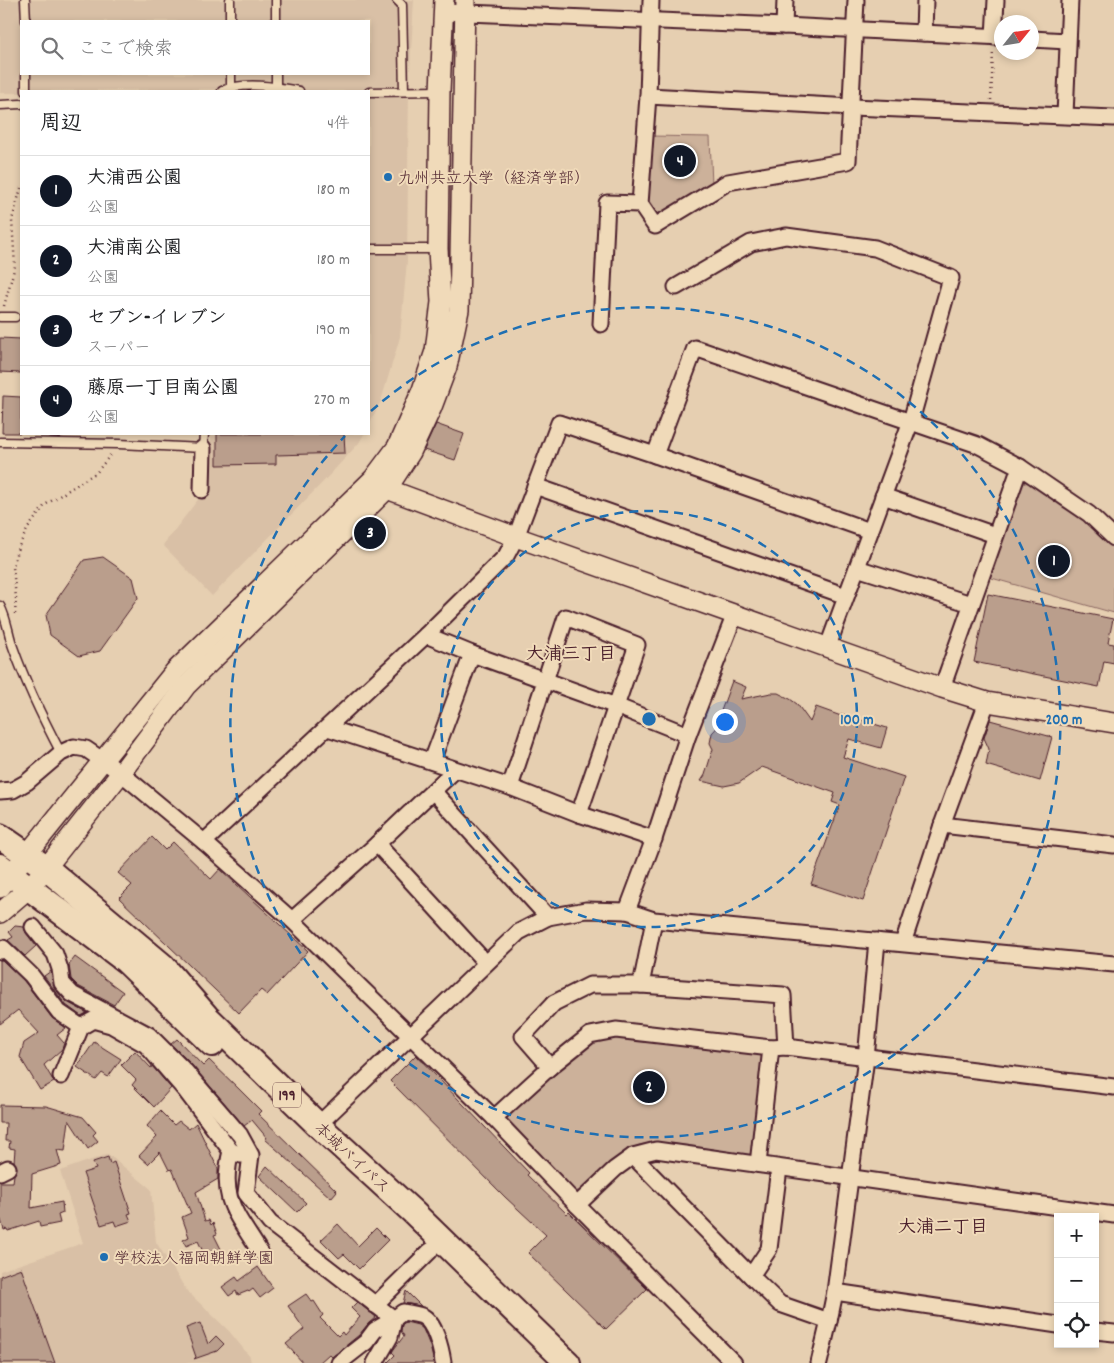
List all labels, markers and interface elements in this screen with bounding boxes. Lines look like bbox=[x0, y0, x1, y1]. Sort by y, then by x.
north arrow bbox=[994, 15, 1039, 60]
search box bbox=[20, 20, 370, 75]
icon: search bbox=[38, 34, 66, 62]
text: ここで検索 bbox=[78, 37, 173, 64]
text: 周辺 bbox=[40, 110, 82, 140]
text: 4件 bbox=[327, 113, 350, 136]
pin: 4 bbox=[664, 142, 696, 180]
text: 大浦西公園 bbox=[87, 166, 182, 193]
place label: 九州共立大学（経済学部） bbox=[398, 168, 590, 191]
marker: 九州共立大学（経済学部） bbox=[382, 171, 394, 183]
text: 1 bbox=[54, 179, 58, 202]
text: 180 m bbox=[317, 179, 350, 202]
text: 公園 bbox=[87, 197, 119, 220]
text: 大浦南公園 bbox=[87, 236, 182, 263]
text: 2 bbox=[53, 249, 60, 272]
text: 180 m bbox=[317, 249, 350, 272]
text: 公園 bbox=[87, 267, 119, 290]
text: セブン-イレブン bbox=[87, 306, 227, 333]
text: 3 bbox=[52, 319, 60, 342]
text: 190 m bbox=[316, 319, 350, 342]
text: スーパー bbox=[87, 337, 150, 360]
text: 藤原一丁目南公園 bbox=[87, 376, 239, 403]
text: 4 bbox=[53, 389, 59, 412]
text: 270 m bbox=[314, 389, 350, 412]
text: 公園 bbox=[87, 407, 119, 430]
pin: 3 bbox=[354, 514, 386, 552]
pin: 1 bbox=[1038, 542, 1070, 580]
district label: 大浦三丁目 bbox=[526, 643, 616, 668]
your location bbox=[712, 709, 738, 735]
centre of rings bbox=[640, 710, 658, 728]
text: 100 m bbox=[840, 710, 874, 732]
text: 200 m bbox=[1046, 710, 1082, 732]
pin: 2 bbox=[633, 1068, 665, 1106]
road number: 199 bbox=[273, 1082, 301, 1108]
street label: 本城バイパス bbox=[308, 1118, 394, 1200]
map controls bbox=[1054, 1213, 1099, 1348]
button: + bbox=[1054, 1213, 1099, 1258]
district label: 大浦二丁目 bbox=[898, 1216, 988, 1241]
place label: 学校法人福岡朝鮮学園 bbox=[114, 1248, 274, 1271]
marker: 学校法人福岡朝鮮学園 bbox=[98, 1251, 110, 1263]
button: − bbox=[1054, 1258, 1099, 1303]
button: locate bbox=[1054, 1303, 1099, 1348]

